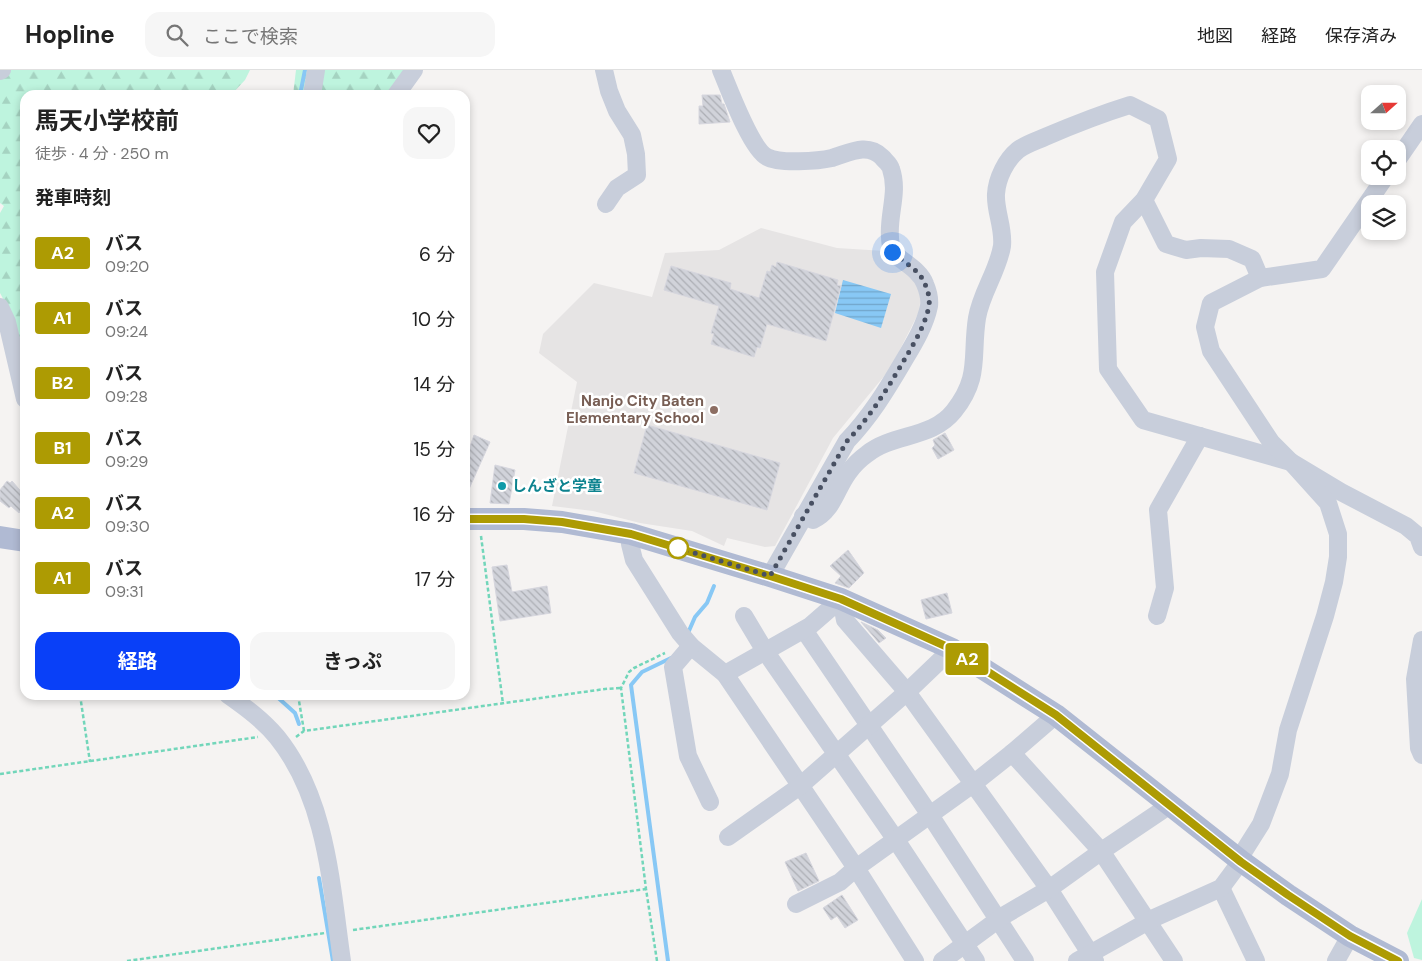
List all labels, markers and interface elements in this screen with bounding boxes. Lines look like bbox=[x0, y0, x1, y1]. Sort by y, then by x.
search box bbox=[145, 12, 495, 57]
text: Hopline bbox=[25, 19, 115, 50]
icon: search bbox=[163, 21, 191, 49]
text: ここで検索 bbox=[203, 24, 298, 49]
text: 地図 bbox=[1197, 24, 1233, 48]
text: 経路 bbox=[1261, 24, 1297, 48]
text: 保存済み bbox=[1325, 24, 1397, 48]
north arrow bbox=[1361, 85, 1406, 130]
map controls bbox=[1361, 85, 1406, 240]
text: 馬天小学校前 bbox=[35, 105, 179, 136]
button: heart bbox=[403, 107, 455, 159]
button: locate bbox=[1361, 140, 1406, 185]
text: 徒歩 · 4 分 · 250 m bbox=[35, 143, 169, 164]
text: 発車時刻 bbox=[35, 185, 111, 210]
button: layers bbox=[1361, 195, 1406, 240]
text: バス bbox=[105, 231, 143, 256]
your location bbox=[880, 240, 905, 265]
text: A2 bbox=[51, 241, 74, 265]
text: 6 分 bbox=[419, 242, 455, 267]
text: 09:20 bbox=[105, 256, 149, 277]
text: バス bbox=[105, 296, 143, 321]
text: A1 bbox=[53, 306, 72, 330]
text: 10 分 bbox=[412, 307, 455, 332]
text: 09:24 bbox=[105, 321, 148, 342]
text: バス bbox=[105, 361, 143, 386]
text: B2 bbox=[52, 371, 73, 395]
text: 14 分 bbox=[413, 372, 455, 397]
text: 09:28 bbox=[105, 386, 148, 407]
place label: Nanjo City Baten Elementary School bbox=[566, 391, 704, 428]
marker: Nanjo City Baten Elementary School bbox=[708, 404, 720, 416]
text: バス bbox=[105, 426, 143, 451]
text: B1 bbox=[53, 436, 72, 460]
text: 15 分 bbox=[413, 437, 455, 462]
text: 09:29 bbox=[105, 451, 148, 472]
place label: しんざと学童 bbox=[512, 476, 602, 496]
marker: しんざと学童 bbox=[496, 480, 508, 492]
text: バス bbox=[105, 491, 143, 516]
text: A2 bbox=[51, 501, 74, 525]
text: 16 分 bbox=[413, 502, 455, 527]
text: 09:30 bbox=[105, 516, 150, 537]
unlabelled marker bbox=[667, 537, 689, 559]
text: バス bbox=[105, 556, 143, 581]
text: A1 bbox=[53, 566, 72, 590]
text: 17 分 bbox=[415, 567, 455, 592]
text: 09:31 bbox=[105, 581, 143, 602]
button: 経路 bbox=[35, 632, 240, 690]
button: きっぷ bbox=[250, 632, 455, 690]
line badge: A2 bbox=[944, 643, 990, 675]
text: A2 bbox=[955, 647, 979, 671]

